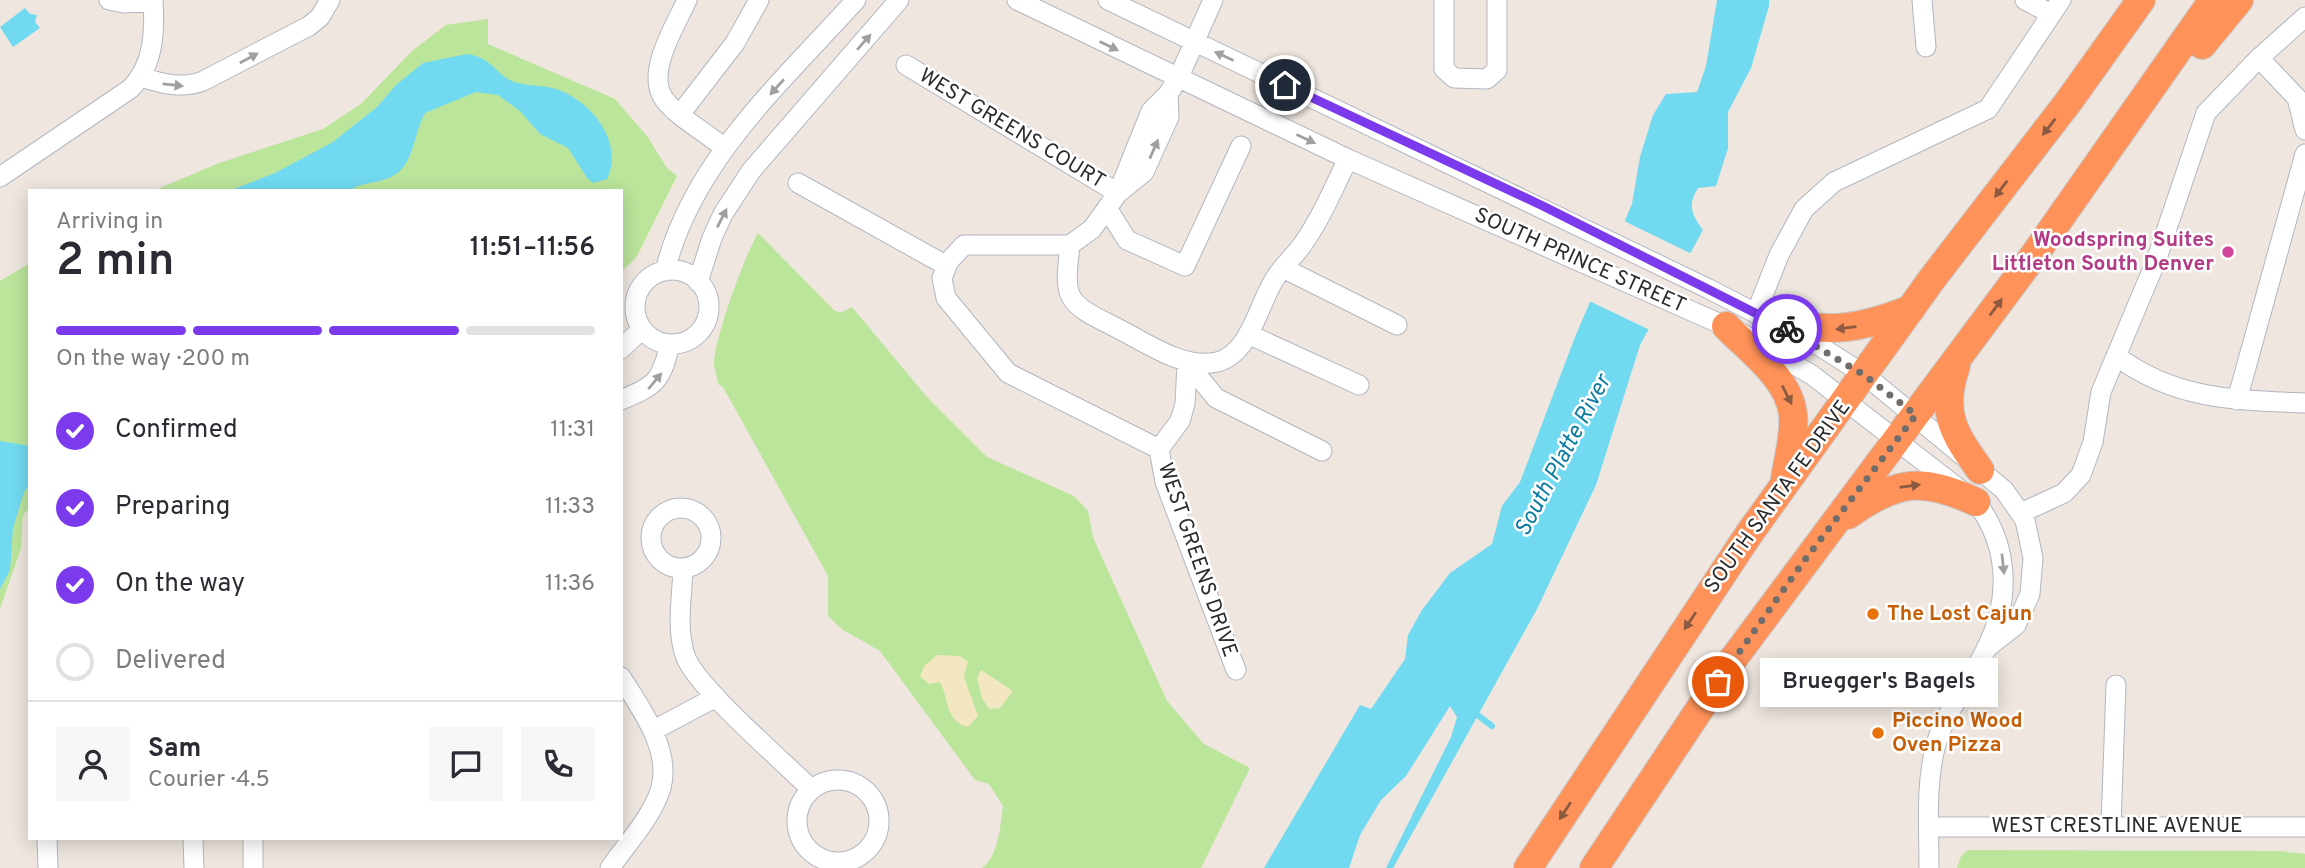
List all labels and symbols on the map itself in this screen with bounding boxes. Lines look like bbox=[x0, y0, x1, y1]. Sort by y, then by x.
one-way arrow bbox=[856, 33, 872, 51]
one-way arrow bbox=[1099, 40, 1119, 51]
one-way arrow bbox=[1214, 51, 1235, 62]
one-way arrow bbox=[240, 53, 260, 65]
pin bbox=[1255, 55, 1315, 115]
street label: WEST GREENS COURT bbox=[914, 63, 1110, 195]
one-way arrow bbox=[769, 78, 785, 96]
one-way arrow bbox=[162, 79, 184, 90]
one-way arrow bbox=[2042, 117, 2057, 135]
one-way arrow bbox=[1296, 133, 1316, 145]
one-way arrow bbox=[1148, 139, 1160, 159]
one-way arrow bbox=[1995, 180, 2009, 198]
street label: SOUTH PRINCE STREET bbox=[1470, 202, 1690, 320]
one-way arrow bbox=[716, 208, 727, 228]
place label: Woodspring Suites Littleton South Denver bbox=[1992, 227, 2214, 278]
marker: Woodspring Suites Littleton South Denver bbox=[2220, 244, 2236, 260]
courier bbox=[1752, 294, 1822, 364]
one-way arrow bbox=[1989, 298, 2003, 316]
one-way arrow bbox=[1835, 323, 1857, 334]
water label: South Platte River bbox=[1509, 368, 1620, 542]
one-way arrow bbox=[647, 372, 662, 389]
one-way arrow bbox=[1781, 385, 1792, 405]
street label: SOUTH SANTA FE DRIVE bbox=[1699, 395, 1857, 599]
street label: WEST GREENS DRIVE bbox=[1151, 459, 1243, 661]
one-way arrow bbox=[1899, 480, 1921, 491]
one-way arrow bbox=[1998, 553, 2009, 575]
place label: The Lost Cajun bbox=[1887, 601, 2032, 628]
marker: The Lost Cajun bbox=[1865, 606, 1881, 622]
one-way arrow bbox=[1683, 612, 1696, 631]
pin bbox=[1688, 652, 1748, 712]
callout: Bruegger's Bagels bbox=[1760, 658, 1998, 706]
place label: Piccino Wood Oven Pizza bbox=[1892, 708, 2023, 759]
marker: Piccino Wood Oven Pizza bbox=[1870, 725, 1886, 741]
one-way arrow bbox=[1558, 802, 1571, 821]
street label: WEST CRESTLINE AVENUE bbox=[1991, 813, 2243, 840]

